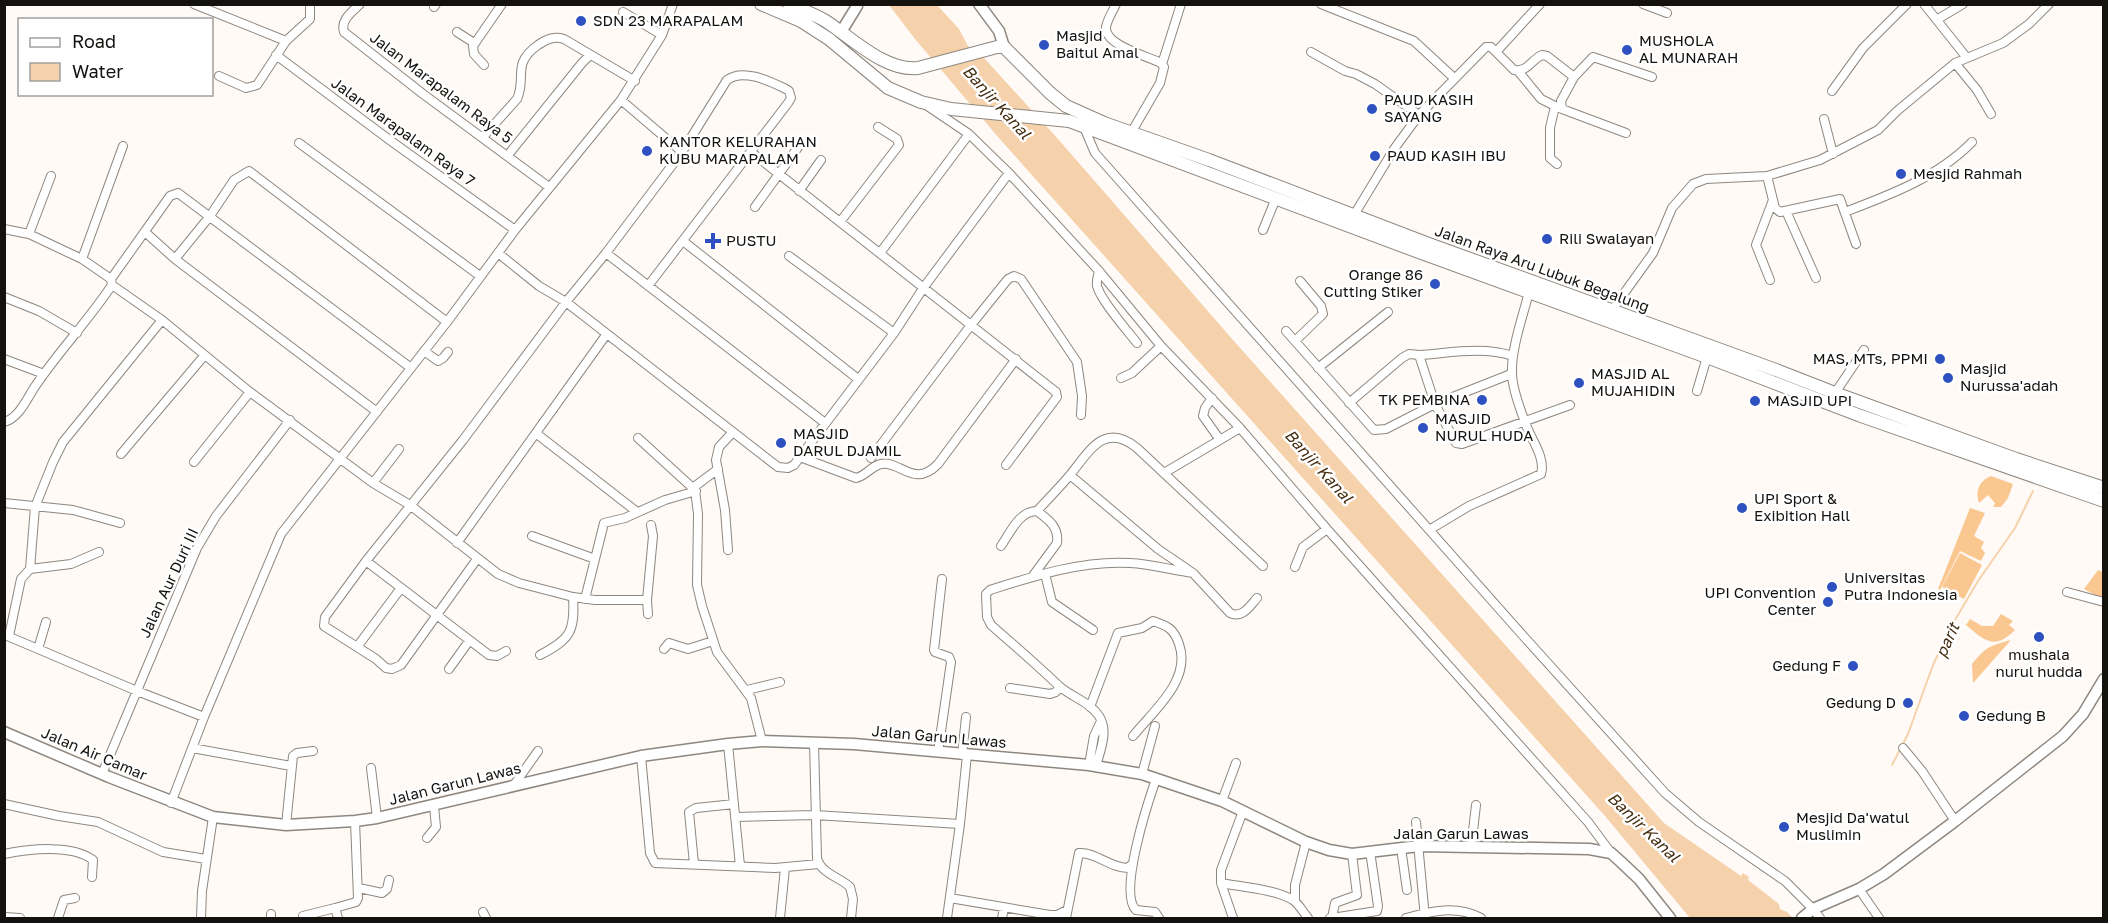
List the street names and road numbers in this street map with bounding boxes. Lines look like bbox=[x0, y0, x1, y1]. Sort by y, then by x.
street label: Jalan Marapalam Raya 5 bbox=[367, 28, 516, 147]
street label: Jalan Marapalam Raya 7 bbox=[328, 73, 479, 189]
street label: Jalan Raya Aru Lubuk Begalung bbox=[1433, 221, 1652, 315]
street label: Jalan Aur Duri III bbox=[135, 525, 201, 640]
street label: Jalan Garun Lawas bbox=[871, 721, 1007, 751]
street label: Jalan Air Camar bbox=[39, 723, 150, 783]
street label: Jalan Garun Lawas bbox=[387, 758, 523, 808]
street label: Jalan Garun Lawas bbox=[1393, 824, 1529, 842]

